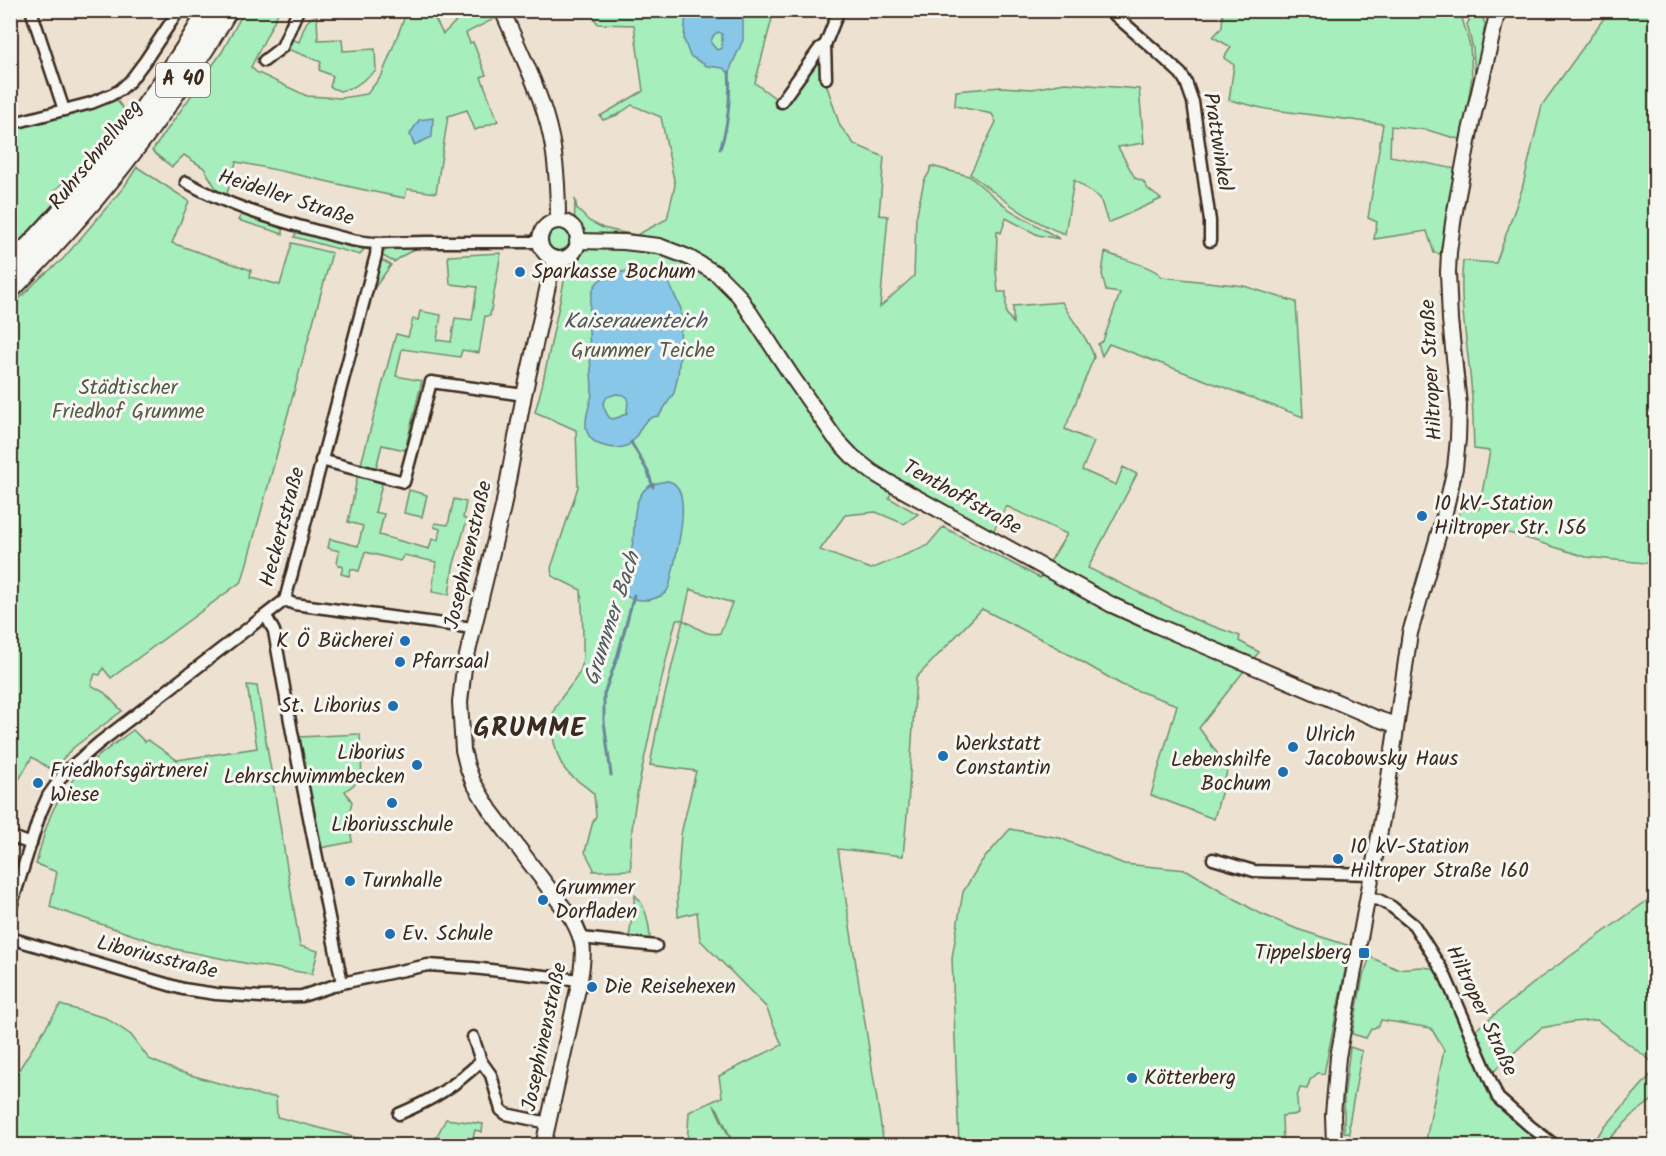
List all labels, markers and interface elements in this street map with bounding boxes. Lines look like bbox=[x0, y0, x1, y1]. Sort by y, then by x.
road number: A 40 bbox=[156, 63, 210, 97]
street label: Prattwinkel bbox=[1193, 90, 1241, 194]
street label: Ruhrschnellweg bbox=[41, 92, 151, 218]
street label: Heideller Straße bbox=[214, 160, 359, 236]
place label: Sparkasse Bochum bbox=[532, 256, 696, 289]
marker: Sparkasse Bochum bbox=[513, 265, 527, 279]
street label: Hiltroper Straße bbox=[1412, 298, 1452, 442]
water label: Kaiserauenteich bbox=[564, 305, 709, 340]
park label: Grummer Teiche bbox=[571, 335, 715, 368]
park label: Städtischer Friedhof Grumme bbox=[52, 372, 205, 429]
street label: Tenthoffstraße bbox=[896, 452, 1028, 545]
street label: Heckertstraße bbox=[251, 463, 315, 591]
street label: Josephinenstraße bbox=[436, 477, 502, 633]
place label: 10 kV-Station Hiltroper Str. 156 bbox=[1434, 488, 1587, 545]
marker: 10 kV-Station Hiltroper Str. 156 bbox=[1415, 509, 1429, 523]
water label: Grummer Bach bbox=[575, 546, 652, 690]
place label: K Ö Bücherei bbox=[276, 625, 394, 658]
marker: K Ö Bücherei bbox=[398, 634, 412, 648]
place label: Pfarrsaal bbox=[412, 646, 489, 679]
marker: Pfarrsaal bbox=[393, 655, 407, 669]
place label: St. Liborius bbox=[280, 690, 381, 723]
marker: St. Liborius bbox=[386, 699, 400, 713]
district label: GRUMME bbox=[473, 707, 587, 750]
place label: Ulrich Jacobowsky Haus bbox=[1305, 719, 1458, 776]
place label: Werkstatt Constantin bbox=[955, 728, 1051, 785]
place label: Liborius Lehrschwimmbecken bbox=[223, 737, 405, 794]
marker: Ulrich Jacobowsky Haus bbox=[1286, 740, 1300, 754]
place label: Lebenshilfe Bochum bbox=[1171, 744, 1272, 801]
marker: Werkstatt Constantin bbox=[936, 749, 950, 763]
place label: Friedhofsgärtnerei Wiese bbox=[50, 755, 208, 812]
marker: Liborius Lehrschwimmbecken bbox=[410, 758, 424, 772]
marker: Lebenshilfe Bochum bbox=[1276, 765, 1290, 779]
marker: Friedhofsgärtnerei Wiese bbox=[31, 776, 45, 790]
marker: Liboriusschule bbox=[385, 796, 399, 810]
place label: Liboriusschule bbox=[331, 809, 454, 842]
place label: 10 kV-Station Hiltroper Straße 160 bbox=[1350, 831, 1529, 888]
marker: 10 kV-Station Hiltroper Straße 160 bbox=[1331, 852, 1345, 866]
place label: Turnhalle bbox=[362, 865, 443, 898]
place label: Grummer Dorfladen bbox=[555, 872, 637, 929]
marker: Turnhalle bbox=[343, 874, 357, 888]
marker: Grummer Dorfladen bbox=[536, 893, 550, 907]
place label: Ev. Schule bbox=[402, 918, 494, 951]
street label: Liboriusstraße bbox=[93, 927, 221, 989]
marker: Ev. Schule bbox=[383, 927, 397, 941]
place label: Tippelsberg bbox=[1255, 937, 1352, 970]
street label: Hiltroper Straße bbox=[1436, 940, 1526, 1083]
marker: Tippelsberg bbox=[1357, 946, 1371, 960]
street label: Josephinenstraße bbox=[513, 959, 577, 1115]
place label: Die Reisehexen bbox=[604, 971, 736, 1004]
marker: Die Reisehexen bbox=[585, 980, 599, 994]
place label: Kötterberg bbox=[1144, 1062, 1236, 1095]
marker: Kötterberg bbox=[1125, 1071, 1139, 1085]

